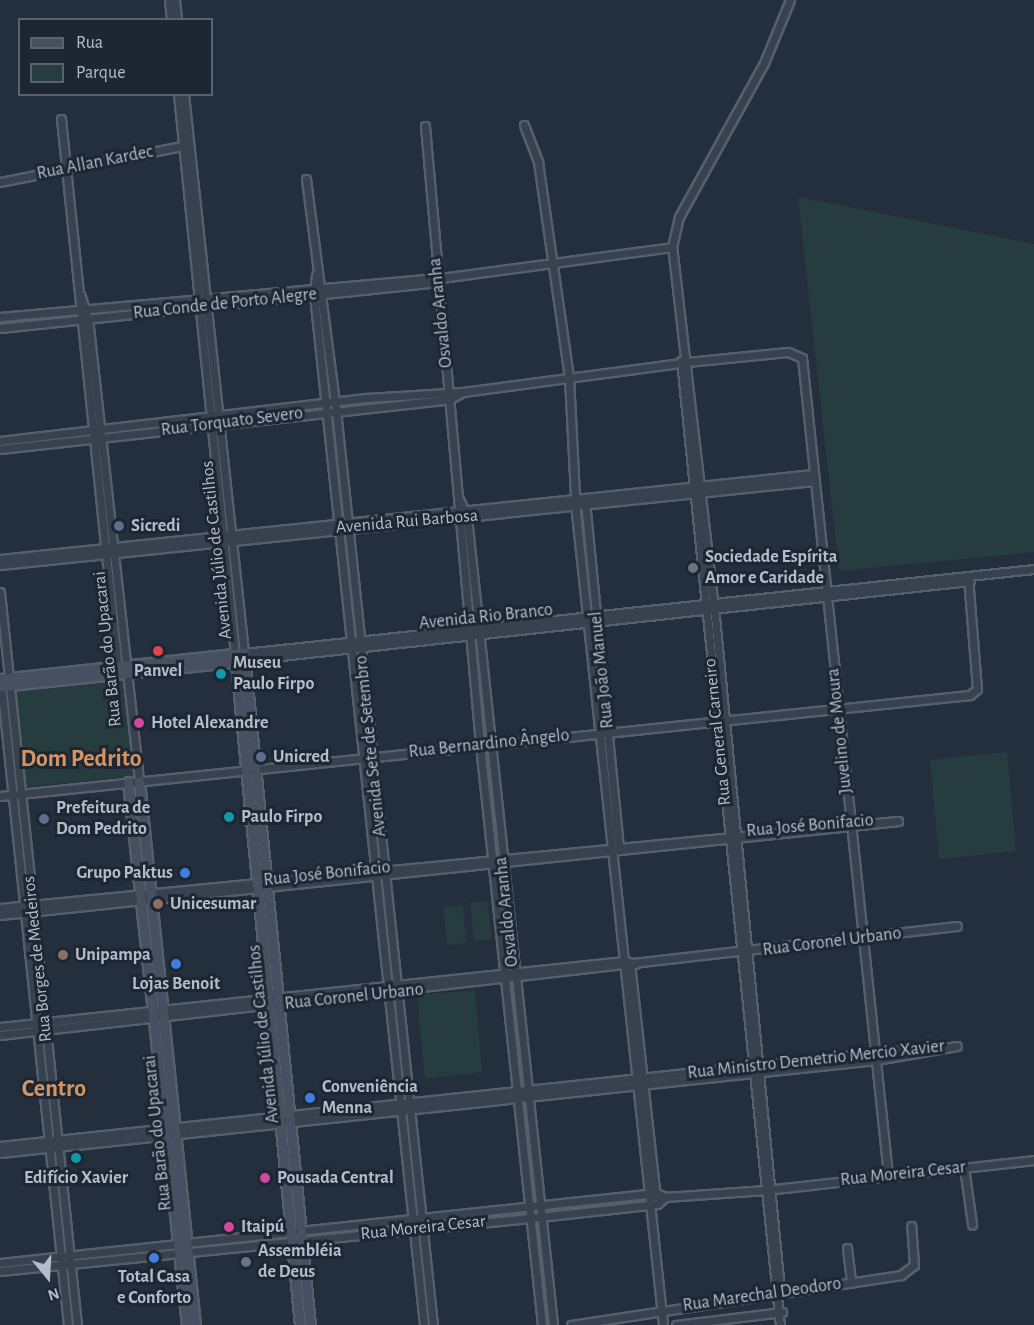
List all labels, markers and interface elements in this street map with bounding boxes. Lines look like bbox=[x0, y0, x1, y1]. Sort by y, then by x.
legend bbox=[18, 18, 213, 96]
text: Rua bbox=[76, 34, 103, 52]
text: Parque bbox=[76, 64, 125, 82]
street label: Rua Allan Kardec bbox=[35, 141, 155, 185]
street label: Osvaldo Aranha bbox=[424, 257, 458, 369]
street label: Rua Conde de Porto Alegre bbox=[132, 284, 318, 324]
street label: Rua Torquato Severo bbox=[160, 403, 304, 441]
street label: Avenida Júlio de Castilhos bbox=[197, 460, 237, 640]
street label: Avenida Rui Barbosa bbox=[335, 505, 479, 539]
place label: Sicredi bbox=[131, 515, 180, 537]
marker: Sicredi bbox=[112, 519, 126, 533]
place label: Sociedade Espírita Amor e Caridade bbox=[705, 547, 837, 590]
marker: Sociedade Espírita Amor e Caridade bbox=[686, 561, 700, 575]
street label: Rua Barão do Upacarai bbox=[89, 570, 127, 728]
street label: Avenida Rio Branco bbox=[418, 599, 554, 635]
street label: Rua João Manuel bbox=[585, 610, 619, 730]
marker: Panvel bbox=[151, 644, 165, 658]
place label: Museu Paulo Firpo bbox=[233, 653, 314, 696]
street label: Avenida Sete de Setembro bbox=[351, 654, 391, 838]
street label: Rua General Carneiro bbox=[700, 657, 736, 807]
place label: Panvel bbox=[134, 660, 182, 682]
marker: Museu Paulo Firpo bbox=[214, 667, 228, 681]
street label: Juvelino de Moura bbox=[823, 667, 857, 795]
place label: Hotel Alexandre bbox=[151, 712, 268, 734]
marker: Hotel Alexandre bbox=[132, 716, 146, 730]
street label: Rua Bernardino Ângelo bbox=[408, 725, 570, 763]
district label: Dom Pedrito bbox=[20, 746, 142, 774]
place label: Unicred bbox=[273, 746, 329, 768]
marker: Unicred bbox=[254, 750, 268, 764]
place label: Prefeitura de Dom Pedrito bbox=[56, 798, 150, 840]
place label: Paulo Firpo bbox=[241, 806, 322, 828]
marker: Paulo Firpo bbox=[222, 810, 236, 824]
street label: Rua José Bonifacio bbox=[746, 810, 874, 842]
marker: Prefeitura de Dom Pedrito bbox=[37, 812, 51, 826]
street label: Osvaldo Aranha bbox=[490, 856, 524, 968]
street label: Rua José Bonifacio bbox=[262, 857, 392, 891]
place label: Grupo Paktus bbox=[76, 862, 173, 884]
marker: Grupo Paktus bbox=[178, 866, 192, 880]
street label: Rua Borges de Medeiros bbox=[19, 875, 57, 1043]
place label: Unicesumar bbox=[170, 893, 256, 915]
marker: Unicesumar bbox=[151, 897, 165, 911]
street label: Rua Coronel Urbano bbox=[761, 923, 903, 961]
place label: Unipampa bbox=[75, 944, 151, 966]
street label: Avenida Júlio de Castilhos bbox=[244, 944, 284, 1124]
marker: Unipampa bbox=[56, 948, 70, 962]
marker: Lojas Benoit bbox=[169, 957, 183, 971]
place label: Lojas Benoit bbox=[132, 973, 220, 995]
street label: Rua Coronel Urbano bbox=[284, 979, 424, 1015]
street label: Rua Ministro Demetrio Mercio Xavier bbox=[686, 1036, 946, 1084]
street label: Rua Barão do Upacarai bbox=[139, 1054, 177, 1212]
district label: Centro bbox=[22, 1076, 86, 1104]
place label: Conveniência Menna bbox=[322, 1077, 418, 1120]
marker: Conveniência Menna bbox=[303, 1091, 317, 1105]
marker: Edifício Xavier bbox=[69, 1151, 83, 1165]
street label: Rua Moreira Cesar bbox=[839, 1157, 967, 1191]
place label: Edifício Xavier bbox=[24, 1167, 128, 1189]
place label: Pousada Central bbox=[277, 1167, 394, 1189]
marker: Pousada Central bbox=[258, 1171, 272, 1185]
street label: Rua Moreira Cesar bbox=[359, 1211, 487, 1245]
place label: Itaipú bbox=[241, 1216, 284, 1238]
marker: Itaipú bbox=[222, 1220, 236, 1234]
place label: Assembléia de Deus bbox=[258, 1241, 342, 1284]
north arrow bbox=[18, 1247, 78, 1307]
marker: Total Casa e Conforto bbox=[147, 1251, 161, 1265]
marker: Assembléia de Deus bbox=[239, 1255, 253, 1269]
place label: Total Casa e Conforto bbox=[117, 1267, 191, 1310]
street label: Rua Marechal Deodoro bbox=[681, 1273, 843, 1317]
text: N bbox=[46, 1285, 61, 1303]

